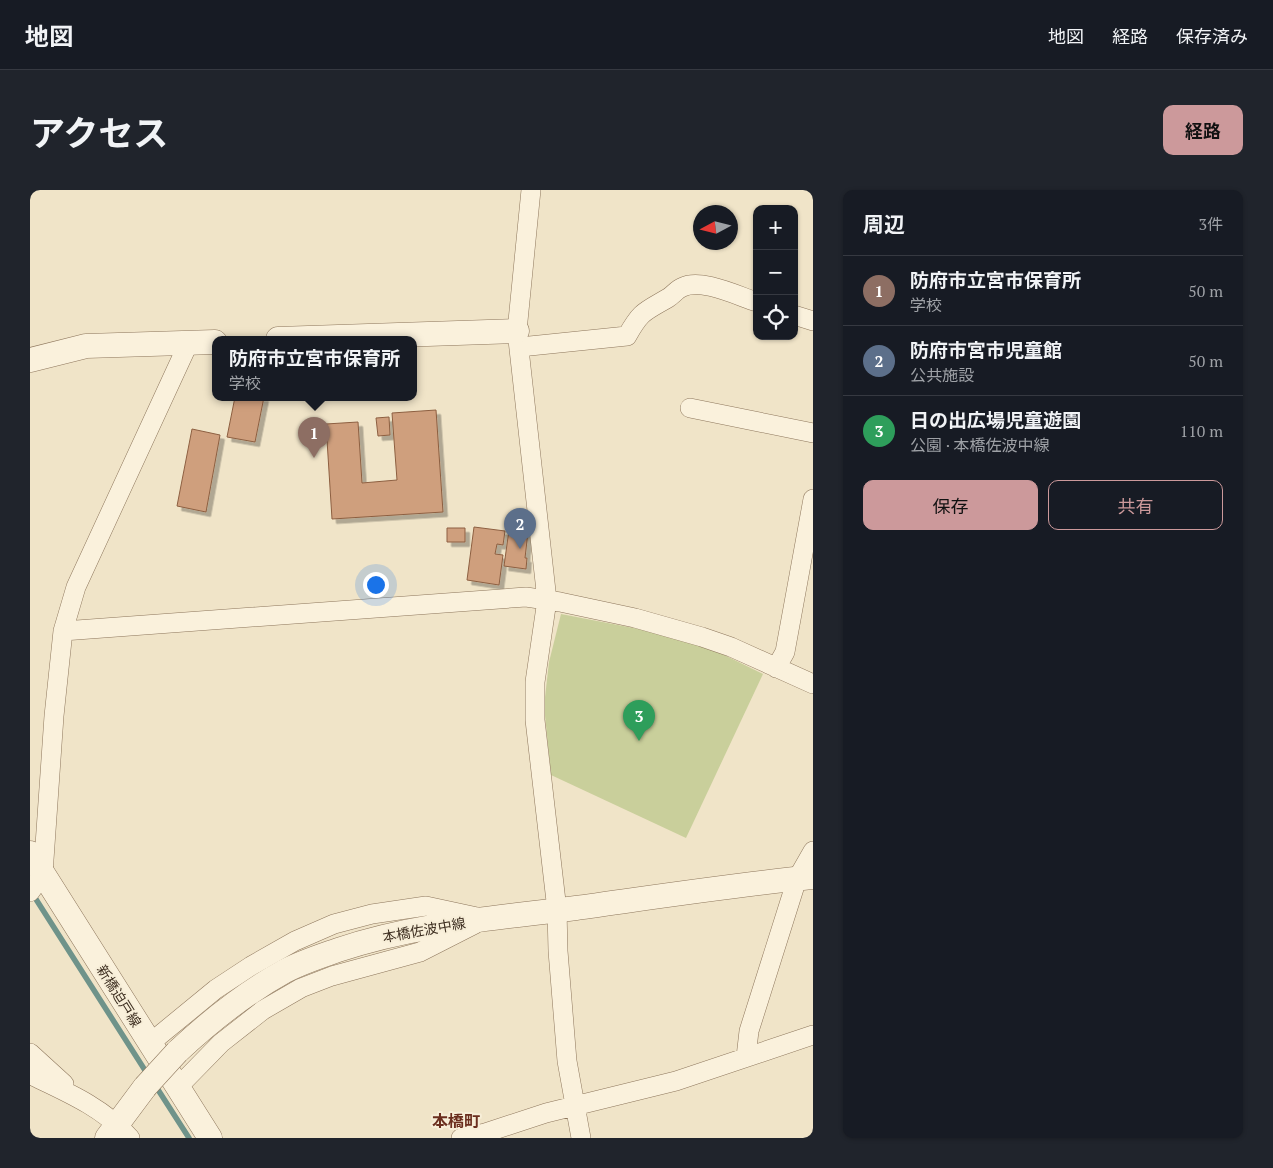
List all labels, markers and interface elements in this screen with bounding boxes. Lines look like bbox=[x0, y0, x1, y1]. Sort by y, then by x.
text: 地図 bbox=[25, 20, 73, 52]
text: 地図 bbox=[1048, 24, 1084, 48]
text: 経路 bbox=[1112, 24, 1148, 48]
text: 保存済み bbox=[1176, 24, 1248, 48]
button: 経路 bbox=[1163, 105, 1243, 155]
text: アクセス bbox=[30, 110, 168, 156]
north arrow bbox=[693, 205, 738, 250]
map controls bbox=[753, 205, 798, 340]
button: + bbox=[753, 205, 798, 250]
text: 周辺 bbox=[863, 210, 905, 238]
text: 3件 bbox=[1198, 213, 1223, 235]
button: − bbox=[753, 250, 798, 295]
text: 防府市立宮市保育所 bbox=[910, 267, 1081, 292]
text: 1 bbox=[874, 280, 884, 302]
text: 50 m bbox=[1188, 280, 1223, 302]
text: 学校 bbox=[910, 294, 942, 316]
button: locate bbox=[753, 295, 798, 340]
popup bbox=[212, 336, 417, 401]
text: 防府市宮市児童館 bbox=[910, 337, 1062, 362]
text: 防府市立宮市保育所 bbox=[229, 345, 400, 370]
text: 2 bbox=[874, 350, 884, 372]
text: 50 m bbox=[1188, 350, 1223, 372]
text: 公共施設 bbox=[910, 364, 974, 386]
text: 学校 bbox=[229, 372, 261, 394]
text: 日の出広場児童遊園 bbox=[910, 407, 1081, 432]
pin: 1 bbox=[298, 417, 330, 458]
text: 3 bbox=[874, 420, 884, 442]
text: 110 m bbox=[1180, 420, 1223, 442]
text: 公園 · 本橋佐波中線 bbox=[910, 434, 1050, 456]
button: 保存 bbox=[863, 480, 1038, 530]
button: 共有 bbox=[1048, 480, 1223, 530]
pin: 2 bbox=[504, 508, 536, 549]
your location bbox=[363, 572, 389, 598]
pin: 3 bbox=[623, 700, 655, 741]
street label: 本橋佐波中線 bbox=[381, 913, 467, 946]
street label: 新橋迫戸線 bbox=[93, 961, 146, 1030]
district label: 本橋町 bbox=[432, 1110, 480, 1132]

